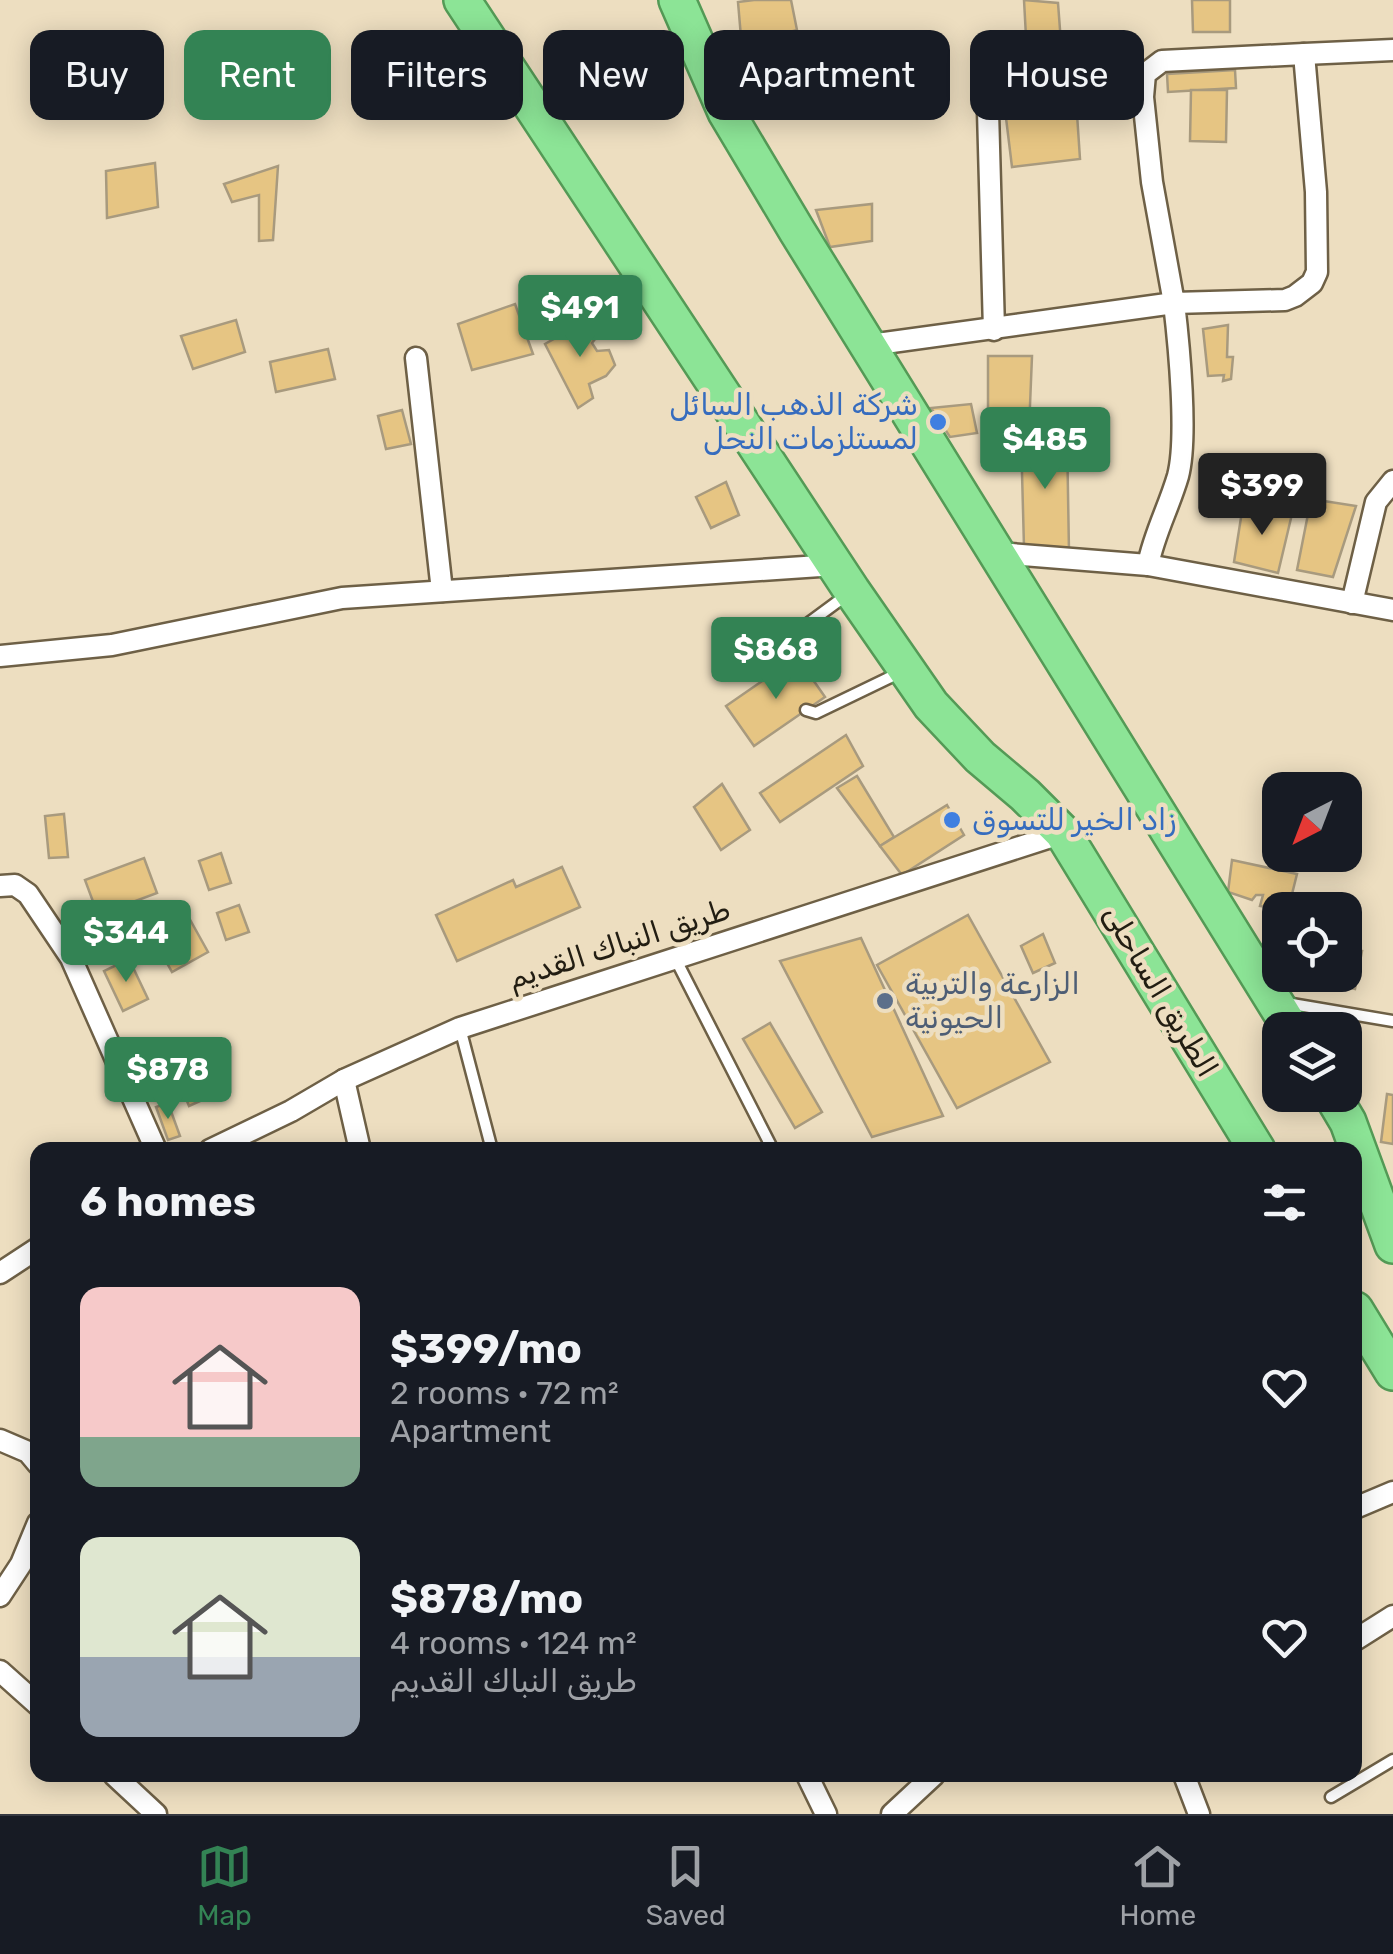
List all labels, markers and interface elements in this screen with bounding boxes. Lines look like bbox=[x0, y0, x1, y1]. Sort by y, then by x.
chip: Buy bbox=[30, 30, 164, 120]
chip: Rent bbox=[184, 30, 331, 120]
chip: Filters bbox=[351, 30, 523, 120]
chip: New bbox=[543, 30, 684, 120]
chip: Apartment bbox=[704, 30, 950, 120]
chip: House bbox=[970, 30, 1144, 120]
pin: $491 bbox=[521, 275, 639, 360]
text: $491 bbox=[540, 288, 620, 326]
place label: شركة الذهب السائل لمستلزمات النحل bbox=[669, 387, 918, 457]
pin: $485 bbox=[986, 407, 1104, 492]
marker: شركة الذهب السائل لمستلزمات النحل bbox=[927, 411, 949, 433]
text: $485 bbox=[1002, 420, 1088, 458]
pin: $399 bbox=[1203, 453, 1321, 538]
text: $399 bbox=[1220, 466, 1304, 504]
pin: $868 bbox=[717, 617, 835, 702]
text: $868 bbox=[733, 630, 819, 668]
north arrow bbox=[1262, 772, 1362, 872]
map controls bbox=[1262, 772, 1362, 1112]
place label: زاد الخير للتسوق bbox=[972, 802, 1176, 838]
marker: زاد الخير للتسوق bbox=[941, 809, 963, 831]
street label: طريق النباك القديم bbox=[503, 891, 735, 998]
button: locate bbox=[1262, 892, 1362, 992]
street label: الطريق الساحلى bbox=[1095, 899, 1225, 1083]
pin: $344 bbox=[67, 900, 185, 985]
text: $344 bbox=[83, 913, 169, 951]
place label: الزارعة والتربية الحيونية bbox=[905, 966, 1080, 1036]
marker: الزارعة والتربية الحيونية bbox=[874, 990, 896, 1012]
button: layers bbox=[1262, 1012, 1362, 1112]
pin: $878 bbox=[109, 1037, 227, 1122]
text: $878 bbox=[126, 1050, 210, 1088]
icon: filters bbox=[1257, 1175, 1312, 1230]
text: 6 homes bbox=[80, 1177, 256, 1227]
text: $399/mo bbox=[390, 1324, 582, 1374]
icon: home bbox=[160, 1327, 280, 1447]
icon: heart bbox=[1257, 1360, 1312, 1415]
text: 2 rooms · 72 m² bbox=[390, 1374, 619, 1412]
text: Apartment bbox=[390, 1412, 551, 1450]
text: $878/mo bbox=[390, 1574, 583, 1624]
icon: home bbox=[160, 1577, 280, 1697]
icon: heart bbox=[1257, 1610, 1312, 1665]
text: 4 rooms · 124 m² bbox=[390, 1624, 637, 1662]
text: طريق النباك القديم bbox=[390, 1662, 637, 1700]
tab: Map bbox=[197, 1839, 252, 1932]
tab: Saved bbox=[646, 1839, 726, 1932]
tab: Home bbox=[1119, 1839, 1196, 1932]

